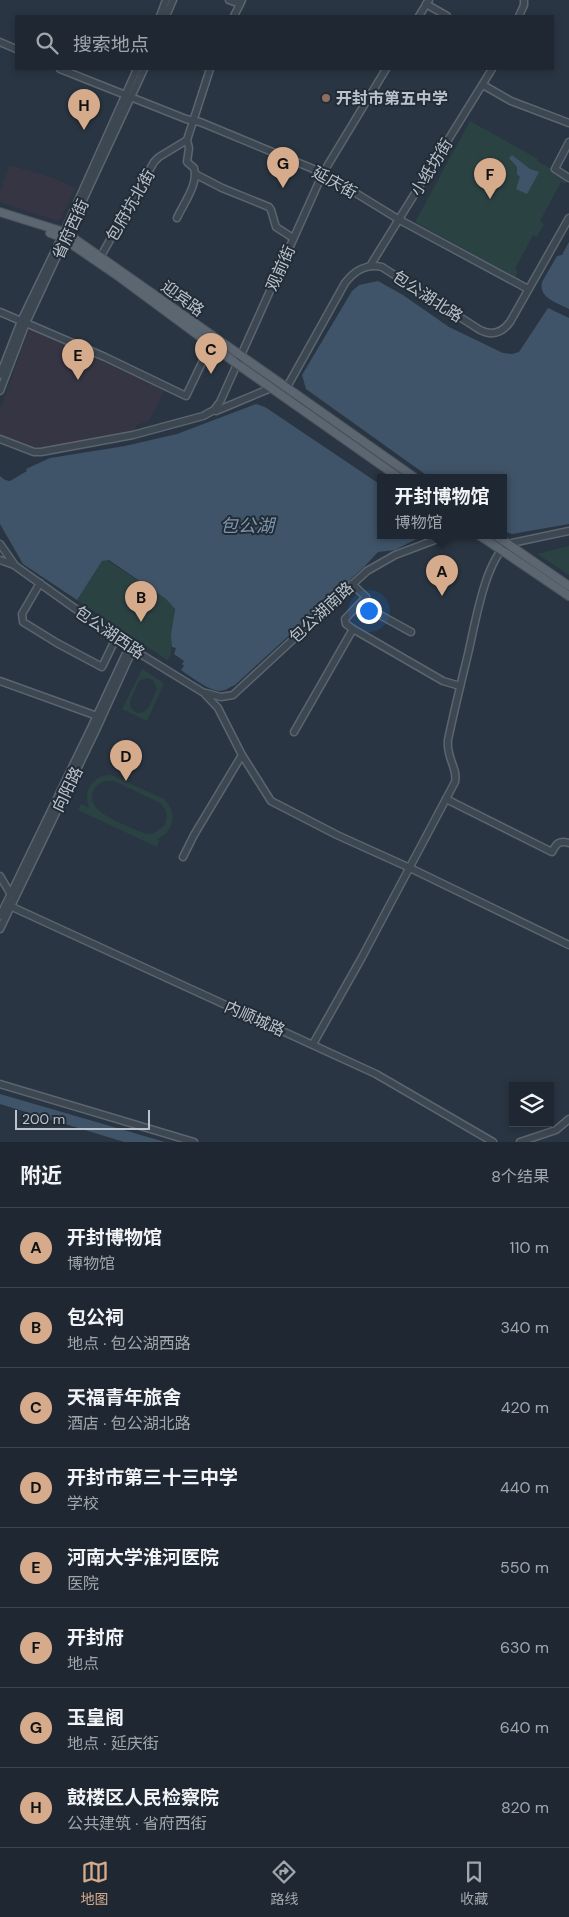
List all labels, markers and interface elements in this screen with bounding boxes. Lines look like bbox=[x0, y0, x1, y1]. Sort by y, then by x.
search box bbox=[15, 15, 554, 70]
icon: search bbox=[33, 29, 61, 57]
text: 搜索地点 bbox=[73, 32, 149, 57]
place label: 开封市第五中学 bbox=[336, 88, 448, 109]
pin: H bbox=[68, 89, 100, 130]
marker: 开封市第五中学 bbox=[320, 92, 332, 104]
street label: 小纸坊街 bbox=[406, 135, 457, 200]
pin: G bbox=[267, 147, 299, 188]
pin: F bbox=[474, 158, 506, 199]
street label: 延庆街 bbox=[309, 162, 361, 203]
street label: 包府坑北街 bbox=[101, 165, 160, 245]
street label: 省府西街 bbox=[47, 196, 93, 263]
street label: 观前街 bbox=[261, 242, 300, 294]
street label: 包公湖北路 bbox=[388, 266, 467, 327]
street label: 迎宾路 bbox=[157, 276, 208, 321]
pin: C bbox=[195, 333, 227, 374]
pin: E bbox=[62, 339, 94, 380]
popup bbox=[377, 474, 507, 539]
text: 开封博物馆 bbox=[394, 484, 490, 509]
text: 博物馆 bbox=[394, 512, 443, 533]
water label: 包公湖 bbox=[220, 514, 277, 538]
pin: A bbox=[426, 555, 458, 596]
street label: 包公湖南路 bbox=[285, 577, 358, 647]
pin: B bbox=[125, 581, 157, 622]
your location bbox=[356, 598, 382, 624]
street label: 包公湖西路 bbox=[71, 601, 149, 663]
pin: D bbox=[110, 740, 142, 781]
street label: 向阳路 bbox=[47, 763, 87, 815]
street label: 内顺城路 bbox=[221, 996, 288, 1041]
map controls bbox=[509, 1082, 554, 1127]
button: layers bbox=[509, 1082, 554, 1127]
scale bar bbox=[15, 1107, 150, 1130]
text: 200 m bbox=[22, 1110, 65, 1128]
text: 附近 bbox=[20, 1162, 62, 1190]
text: 8个结果 bbox=[491, 1166, 549, 1187]
text: 开封博物馆 bbox=[67, 1225, 162, 1250]
text: A bbox=[30, 1237, 42, 1258]
text: 110 m bbox=[510, 1237, 549, 1258]
text: 博物馆 bbox=[67, 1253, 115, 1274]
text: 包公祠 bbox=[67, 1305, 124, 1330]
text: B bbox=[31, 1317, 41, 1338]
text: 340 m bbox=[500, 1317, 549, 1338]
text: 地点 · 包公湖西路 bbox=[67, 1333, 191, 1354]
text: 天福青年旅舍 bbox=[67, 1385, 181, 1410]
text: C bbox=[30, 1397, 42, 1418]
text: 420 m bbox=[501, 1397, 549, 1418]
text: 酒店 · 包公湖北路 bbox=[67, 1413, 191, 1434]
text: 开封市第三十三中学 bbox=[67, 1465, 238, 1490]
text: D bbox=[30, 1477, 42, 1498]
text: 440 m bbox=[500, 1477, 549, 1498]
text: 学校 bbox=[67, 1493, 99, 1514]
text: 河南大学淮河医院 bbox=[67, 1545, 219, 1570]
text: E bbox=[31, 1557, 41, 1578]
text: 550 m bbox=[500, 1557, 549, 1578]
text: 医院 bbox=[67, 1573, 99, 1594]
text: 开封府 bbox=[67, 1625, 124, 1650]
text: F bbox=[32, 1637, 40, 1658]
text: 630 m bbox=[500, 1637, 549, 1658]
text: 地点 bbox=[67, 1653, 99, 1674]
text: 玉皇阁 bbox=[67, 1705, 124, 1730]
text: G bbox=[30, 1717, 42, 1738]
text: 640 m bbox=[500, 1717, 549, 1738]
text: 地点 · 延庆街 bbox=[67, 1733, 159, 1754]
text: 鼓楼区人民检察院 bbox=[67, 1785, 219, 1810]
text: H bbox=[30, 1797, 42, 1818]
text: 820 m bbox=[501, 1797, 549, 1818]
text: 公共建筑 · 省府西街 bbox=[67, 1813, 207, 1834]
tab: 地图 bbox=[81, 1858, 109, 1908]
tab: 路线 bbox=[270, 1858, 298, 1908]
tab: 收藏 bbox=[460, 1858, 488, 1908]

